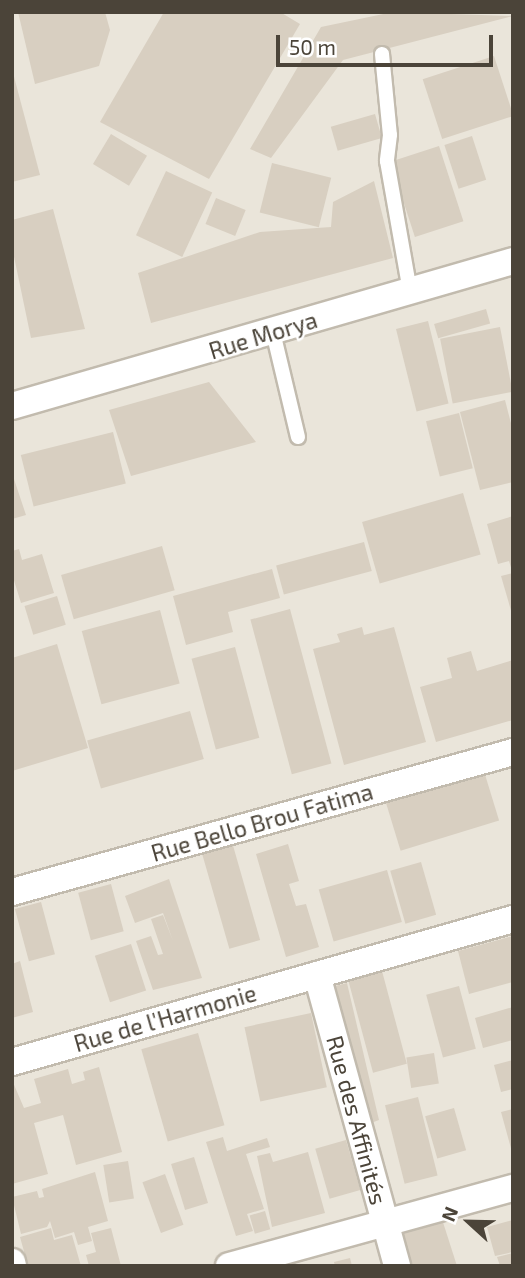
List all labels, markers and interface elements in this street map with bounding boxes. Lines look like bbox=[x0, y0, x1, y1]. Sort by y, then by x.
scale bar bbox=[280, 21, 497, 65]
text: 50 m bbox=[289, 34, 336, 59]
street label: Rue Morya bbox=[205, 305, 321, 365]
street label: Rue Bello Brou Fatima bbox=[148, 777, 376, 867]
street label: Rue de l'Harmonie bbox=[71, 979, 259, 1057]
street label: Rue des Affinités bbox=[321, 1032, 393, 1208]
north arrow bbox=[434, 1187, 504, 1257]
text: N bbox=[436, 1203, 462, 1225]

